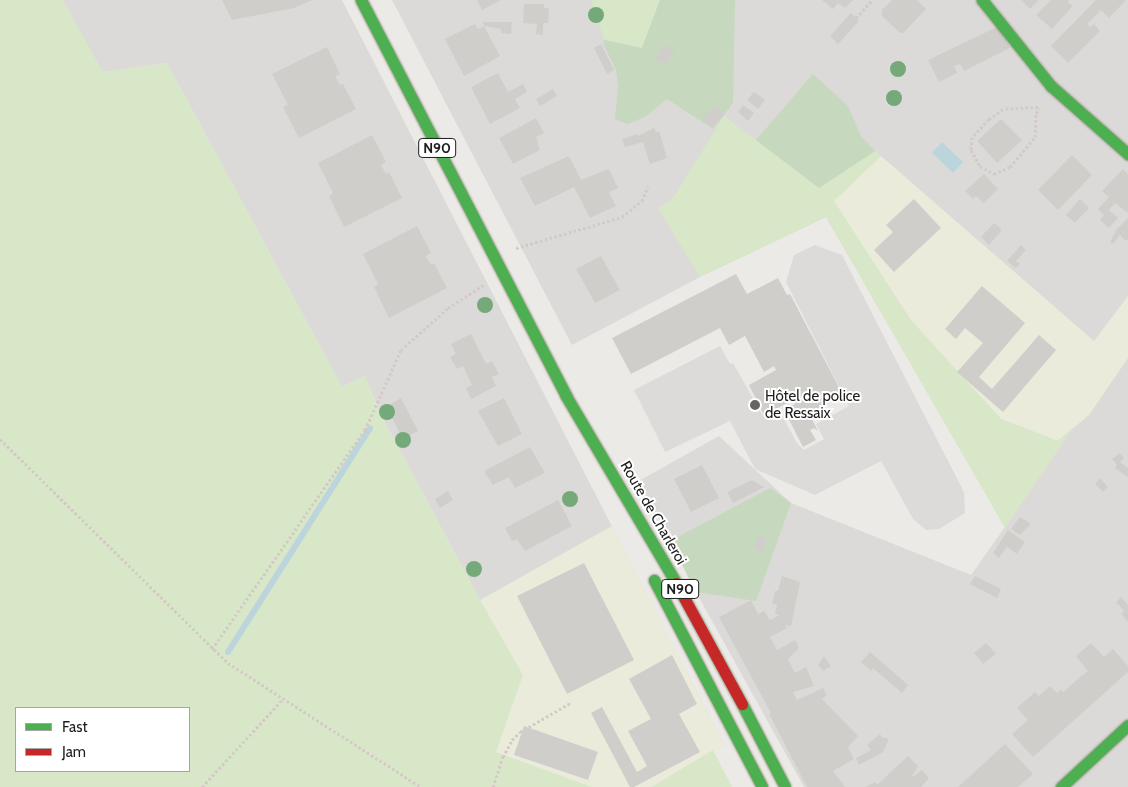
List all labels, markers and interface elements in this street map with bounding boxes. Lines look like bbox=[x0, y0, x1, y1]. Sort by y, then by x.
road number: N90 bbox=[417, 136, 457, 160]
place label: Hôtel de police de Ressaix bbox=[765, 387, 860, 422]
marker: Hôtel de police de Ressaix bbox=[749, 399, 761, 411]
street label: Route de Charleroi bbox=[616, 458, 690, 568]
road number: N90 bbox=[660, 578, 700, 600]
legend bbox=[15, 707, 190, 772]
text: Fast bbox=[62, 718, 87, 736]
text: Jam bbox=[62, 743, 86, 761]

